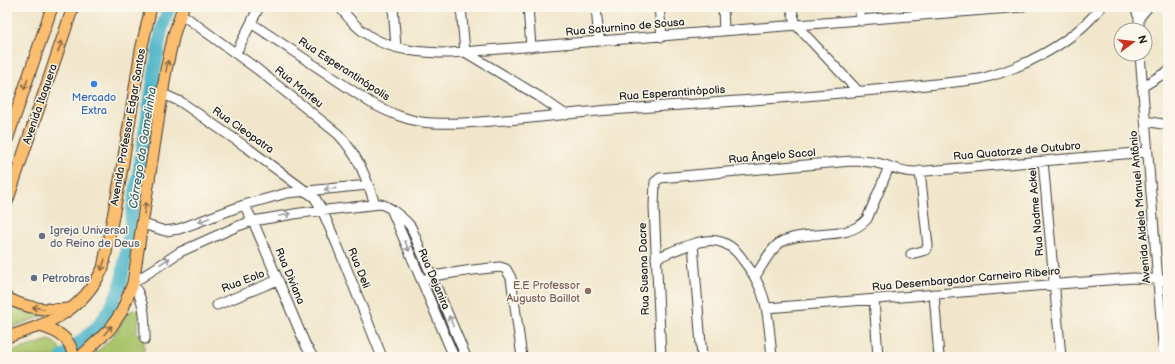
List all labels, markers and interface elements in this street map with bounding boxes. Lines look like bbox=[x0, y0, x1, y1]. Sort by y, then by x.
street label: Rua Saturnino de Sousa bbox=[565, 15, 685, 39]
north arrow bbox=[1113, 22, 1153, 62]
text: N bbox=[1135, 34, 1150, 45]
street label: Rua Esperantinópolis bbox=[296, 35, 393, 104]
one-way arrow bbox=[57, 39, 64, 52]
street label: Avenida Professor Edgar Santos bbox=[108, 47, 148, 207]
one-way arrow bbox=[164, 59, 172, 72]
street label: Avenida Itaquera bbox=[20, 62, 60, 146]
street label: Rua Morfeu bbox=[272, 64, 326, 110]
one-way arrow bbox=[22, 77, 29, 90]
marker: Mercado Extra bbox=[89, 79, 99, 89]
street label: Rua Esperantinópolis bbox=[618, 83, 726, 103]
water label: Córrego da Gamelinha bbox=[126, 86, 160, 210]
place label: Mercado Extra bbox=[72, 91, 116, 117]
street label: Rua Cleopatra bbox=[210, 104, 276, 156]
street label: Avenida Aldeia Manuel Antônio bbox=[1127, 130, 1153, 284]
street label: Rua Quatorze de Outubro bbox=[953, 139, 1081, 163]
street label: Rua Ângelo Sacol bbox=[728, 146, 816, 166]
street label: Rua Nadme Ackel bbox=[1026, 167, 1046, 257]
one-way arrow bbox=[324, 185, 337, 193]
one-way arrow bbox=[141, 202, 149, 215]
one-way arrow bbox=[279, 211, 292, 219]
one-way arrow bbox=[199, 216, 211, 224]
street label: Rua Susana Dacre bbox=[636, 222, 652, 316]
place label: Igreja Universal do Reino de Deus bbox=[50, 224, 140, 250]
marker: Igreja Universal do Reino de Deus bbox=[37, 231, 47, 241]
one-way arrow bbox=[404, 240, 411, 252]
street label: Rua Diviana bbox=[272, 246, 308, 306]
street label: Rua Deli bbox=[345, 246, 373, 290]
street label: Rua Dejanira bbox=[415, 246, 453, 312]
one-way arrow bbox=[159, 257, 170, 265]
one-way arrow bbox=[99, 259, 106, 272]
street label: Rua Desembargador Carneiro Ribeiro bbox=[871, 264, 1061, 294]
street label: Rua Eolo bbox=[220, 267, 266, 295]
place label: Petrobras bbox=[42, 272, 91, 285]
marker: Petrobras bbox=[29, 273, 39, 283]
place label: E.E Professor Augusto Baillot bbox=[506, 279, 581, 305]
marker: E.E Professor Augusto Baillot bbox=[583, 286, 593, 296]
one-way arrow bbox=[32, 303, 45, 311]
one-way arrow bbox=[446, 315, 454, 327]
one-way arrow bbox=[103, 325, 112, 335]

